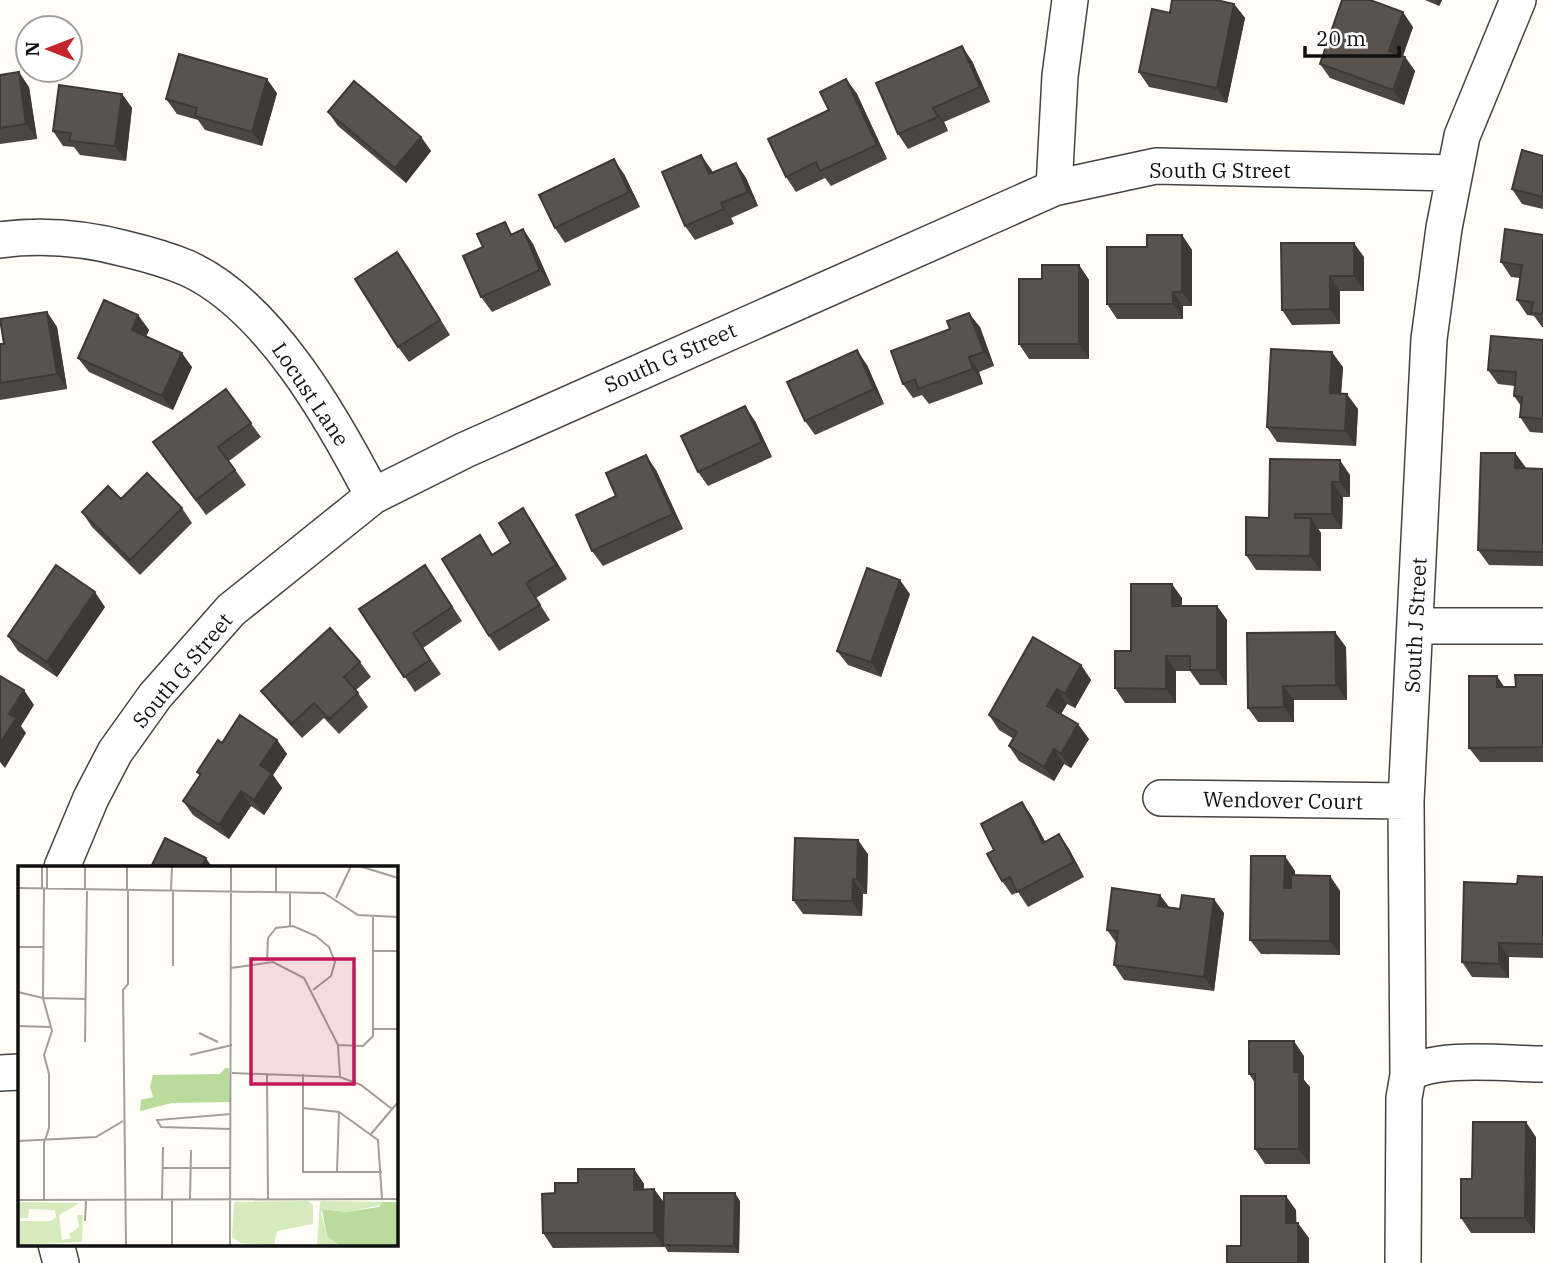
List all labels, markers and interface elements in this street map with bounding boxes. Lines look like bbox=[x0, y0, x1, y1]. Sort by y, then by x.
north arrow bbox=[14, 14, 84, 84]
scale bar bbox=[1305, 14, 1400, 58]
text: 20 m bbox=[1316, 24, 1366, 52]
text: N bbox=[20, 41, 44, 57]
street label: South G Street bbox=[1149, 156, 1291, 184]
street label: South G Street bbox=[600, 315, 740, 399]
street label: Locust Lane bbox=[266, 337, 356, 451]
street label: South J Street bbox=[1397, 556, 1433, 694]
street label: South G Street bbox=[126, 607, 238, 733]
street label: Wendover Court bbox=[1203, 785, 1363, 815]
inset map bbox=[18, 866, 397, 1246]

